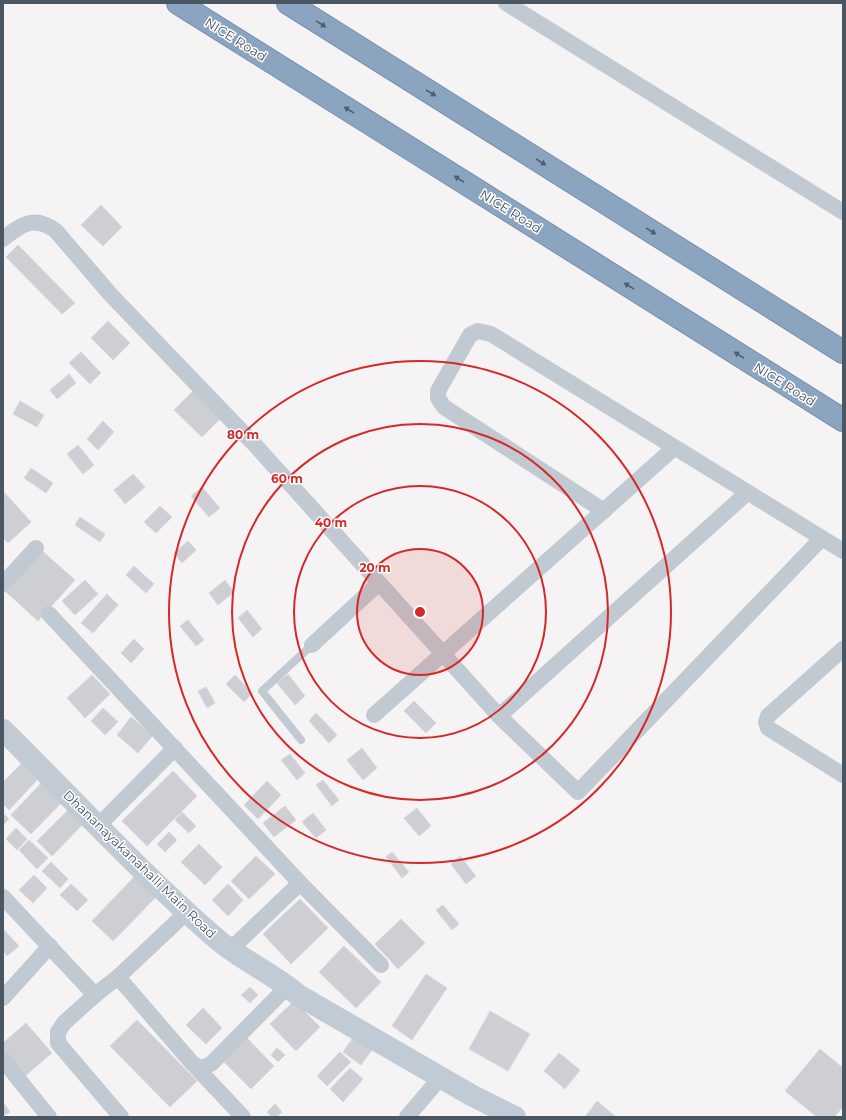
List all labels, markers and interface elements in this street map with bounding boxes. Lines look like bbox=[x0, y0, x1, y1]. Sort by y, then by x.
street label: NICE Road bbox=[202, 14, 270, 64]
one-way arrow bbox=[315, 20, 327, 27]
one-way arrow bbox=[426, 89, 436, 97]
one-way arrow bbox=[343, 107, 355, 114]
one-way arrow bbox=[536, 158, 546, 166]
one-way arrow bbox=[454, 176, 465, 183]
street label: NICE Road bbox=[477, 186, 545, 236]
one-way arrow bbox=[645, 228, 657, 235]
one-way arrow bbox=[623, 282, 635, 289]
one-way arrow bbox=[734, 351, 744, 359]
street label: NICE Road bbox=[751, 359, 819, 409]
text: 80 m bbox=[227, 427, 259, 442]
text: 60 m bbox=[271, 471, 303, 486]
text: 40 m bbox=[315, 515, 347, 530]
text: 20 m bbox=[359, 560, 391, 575]
centre of rings bbox=[413, 605, 427, 619]
street label: Dhananayakanahalli Main Road bbox=[60, 787, 220, 941]

